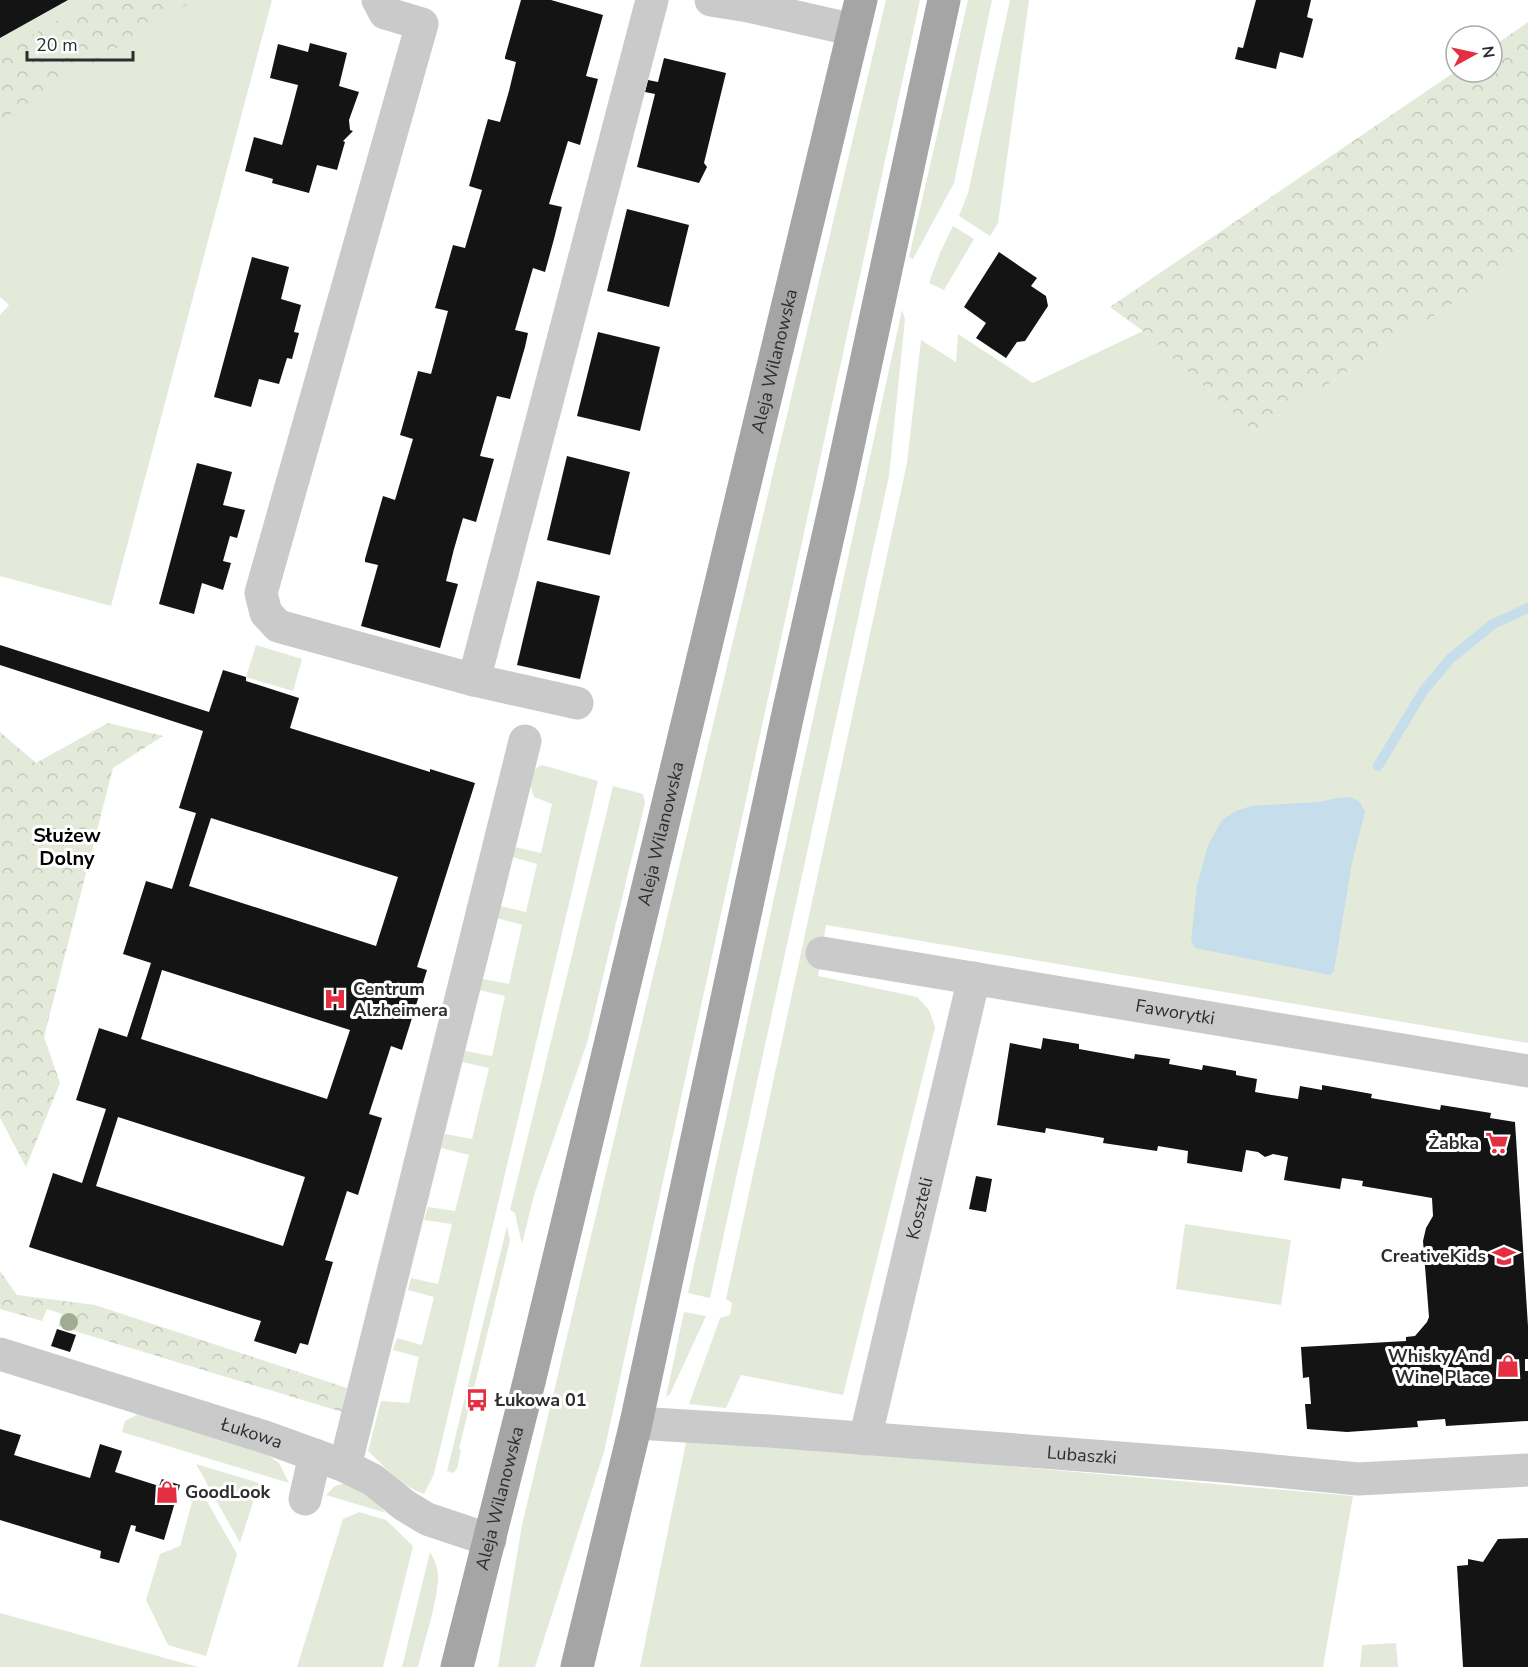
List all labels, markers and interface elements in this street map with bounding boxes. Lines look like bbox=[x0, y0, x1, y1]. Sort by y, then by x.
scale bar bbox=[27, 24, 134, 62]
north arrow bbox=[1444, 24, 1504, 84]
text: 20 m bbox=[36, 33, 78, 57]
text: N bbox=[1476, 45, 1500, 60]
street label: Aleja Wilanowska bbox=[745, 286, 803, 436]
street label: Aleja Wilanowska bbox=[632, 759, 690, 908]
district label: Służew Dolny bbox=[33, 822, 101, 872]
place label: Centrum Alzheimera bbox=[353, 977, 448, 1022]
hospital icon: Centrum Alzheimera bbox=[322, 986, 348, 1012]
street label: Faworytki bbox=[1134, 994, 1216, 1030]
supermarket icon: Żabka bbox=[1484, 1130, 1510, 1156]
place label: Żabka bbox=[1428, 1131, 1479, 1155]
street label: Koszteli bbox=[901, 1175, 938, 1242]
school or university icon: CreativeKids bbox=[1491, 1243, 1517, 1269]
place label: CreativeKids bbox=[1381, 1244, 1486, 1268]
place label: Whisky And Wine Place bbox=[1388, 1344, 1490, 1389]
shop icon: Whisky And Wine Place bbox=[1495, 1353, 1521, 1379]
bus stop icon: Łukowa 01 bbox=[464, 1387, 490, 1413]
place label: Łukowa 01 bbox=[494, 1388, 587, 1412]
street label: Łukowa bbox=[217, 1412, 286, 1454]
street label: Aleja Wilanowska bbox=[470, 1424, 529, 1573]
street label: Lubaszki bbox=[1046, 1440, 1118, 1470]
shop icon: GoodLook bbox=[154, 1479, 180, 1505]
place label: GoodLook bbox=[185, 1480, 271, 1504]

